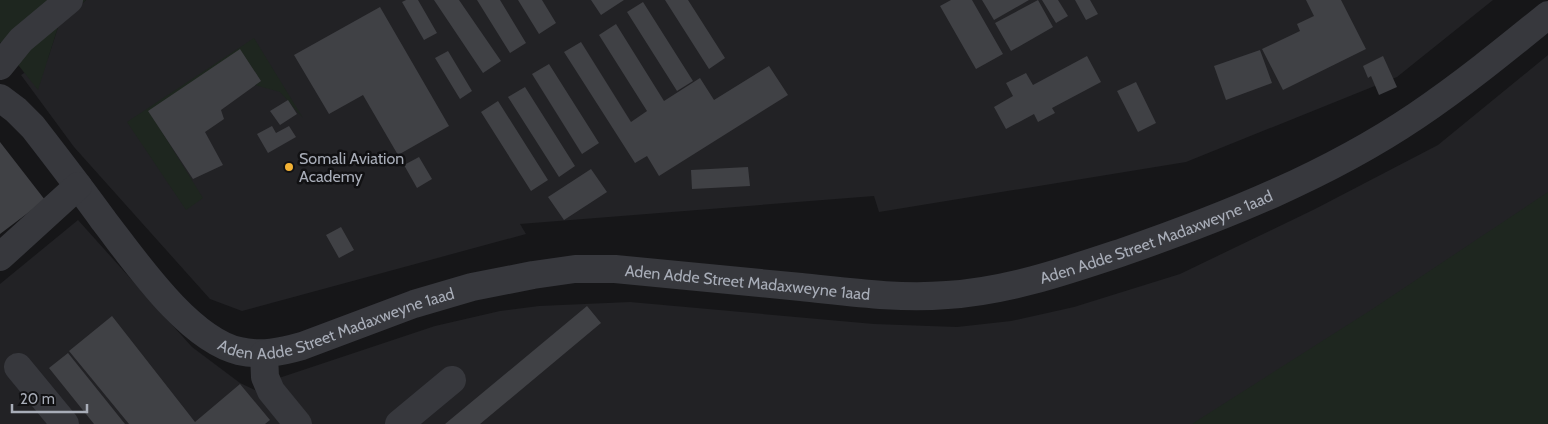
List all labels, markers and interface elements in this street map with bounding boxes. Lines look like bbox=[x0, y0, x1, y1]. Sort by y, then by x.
place label: Somali Aviation Academy bbox=[299, 149, 404, 186]
marker: Somali Aviation Academy bbox=[283, 161, 295, 173]
street label: Aden Adde Street Madaxweyne 1aad bbox=[1038, 186, 1275, 288]
street label: Aden Adde Street Madaxweyne 1aad bbox=[624, 261, 871, 304]
street label: Aden Adde Street Madaxweyne 1aad bbox=[215, 284, 456, 363]
scale bar bbox=[12, 382, 88, 414]
text: 20 m bbox=[20, 390, 55, 408]

